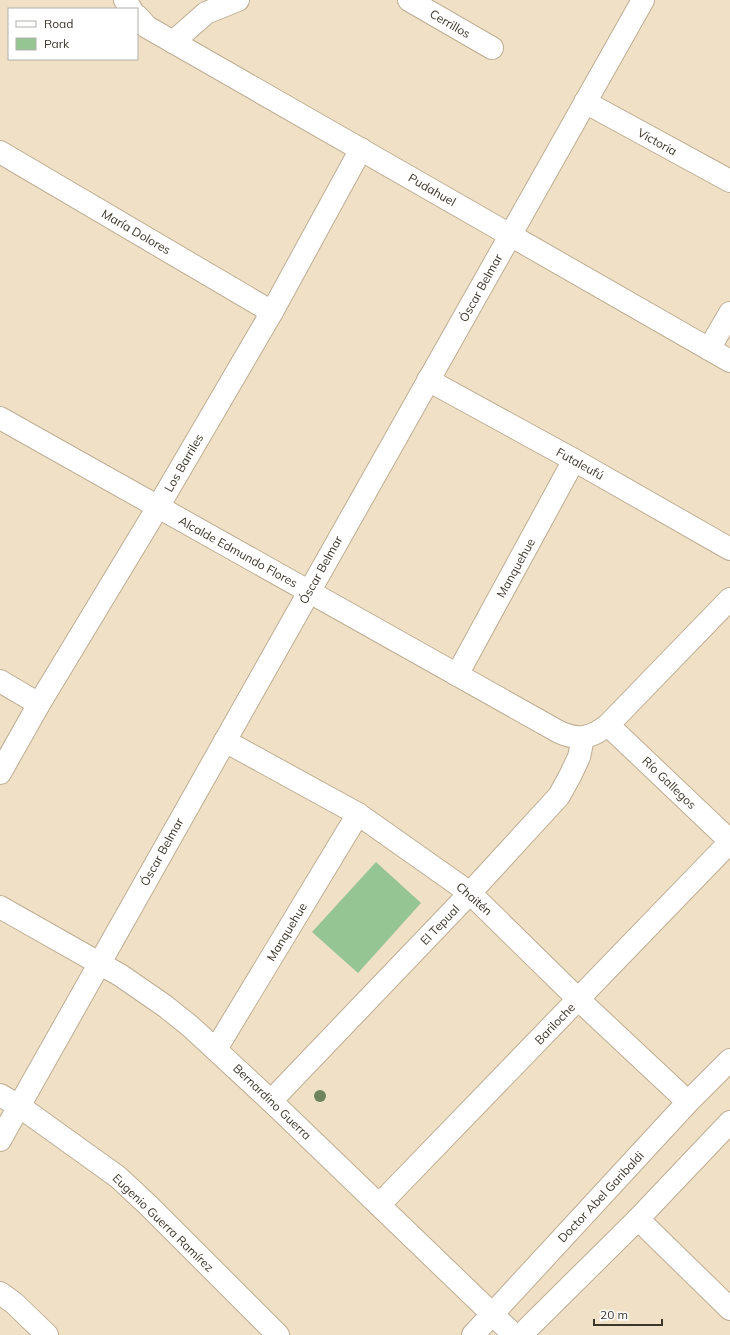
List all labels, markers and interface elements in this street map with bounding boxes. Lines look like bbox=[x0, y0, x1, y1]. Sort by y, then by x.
street label: Cerrillos bbox=[427, 6, 473, 41]
legend bbox=[8, 8, 138, 60]
text: Road bbox=[44, 16, 73, 31]
text: Park bbox=[44, 36, 70, 51]
street label: Victoria bbox=[635, 125, 680, 158]
street label: Pudahuel bbox=[406, 170, 459, 209]
street label: María Dolores bbox=[99, 206, 174, 257]
street label: Óscar Belmar bbox=[456, 251, 506, 324]
street label: Los Barriles bbox=[161, 431, 206, 495]
street label: Futaleufú bbox=[554, 444, 607, 483]
street label: Alcalde Edmundo Flores bbox=[176, 513, 300, 591]
street label: Óscar Belmar bbox=[296, 533, 346, 606]
street label: Manquehue bbox=[493, 535, 538, 600]
street label: Río Gallegos bbox=[639, 753, 700, 812]
street label: Óscar Belmar bbox=[137, 815, 187, 888]
street label: Chaitén bbox=[453, 879, 495, 918]
street label: Manquehue bbox=[263, 900, 310, 964]
street label: El Tepual bbox=[417, 901, 462, 948]
street label: Bariloche bbox=[531, 1000, 578, 1047]
street label: Bernardino Guerra bbox=[230, 1061, 315, 1143]
street label: Doctor Abel Garibaldi bbox=[554, 1148, 647, 1245]
street label: Eugenio Guerra Ramírez bbox=[110, 1170, 217, 1275]
scale bar bbox=[594, 1301, 662, 1327]
text: 20 m bbox=[600, 1307, 628, 1322]

